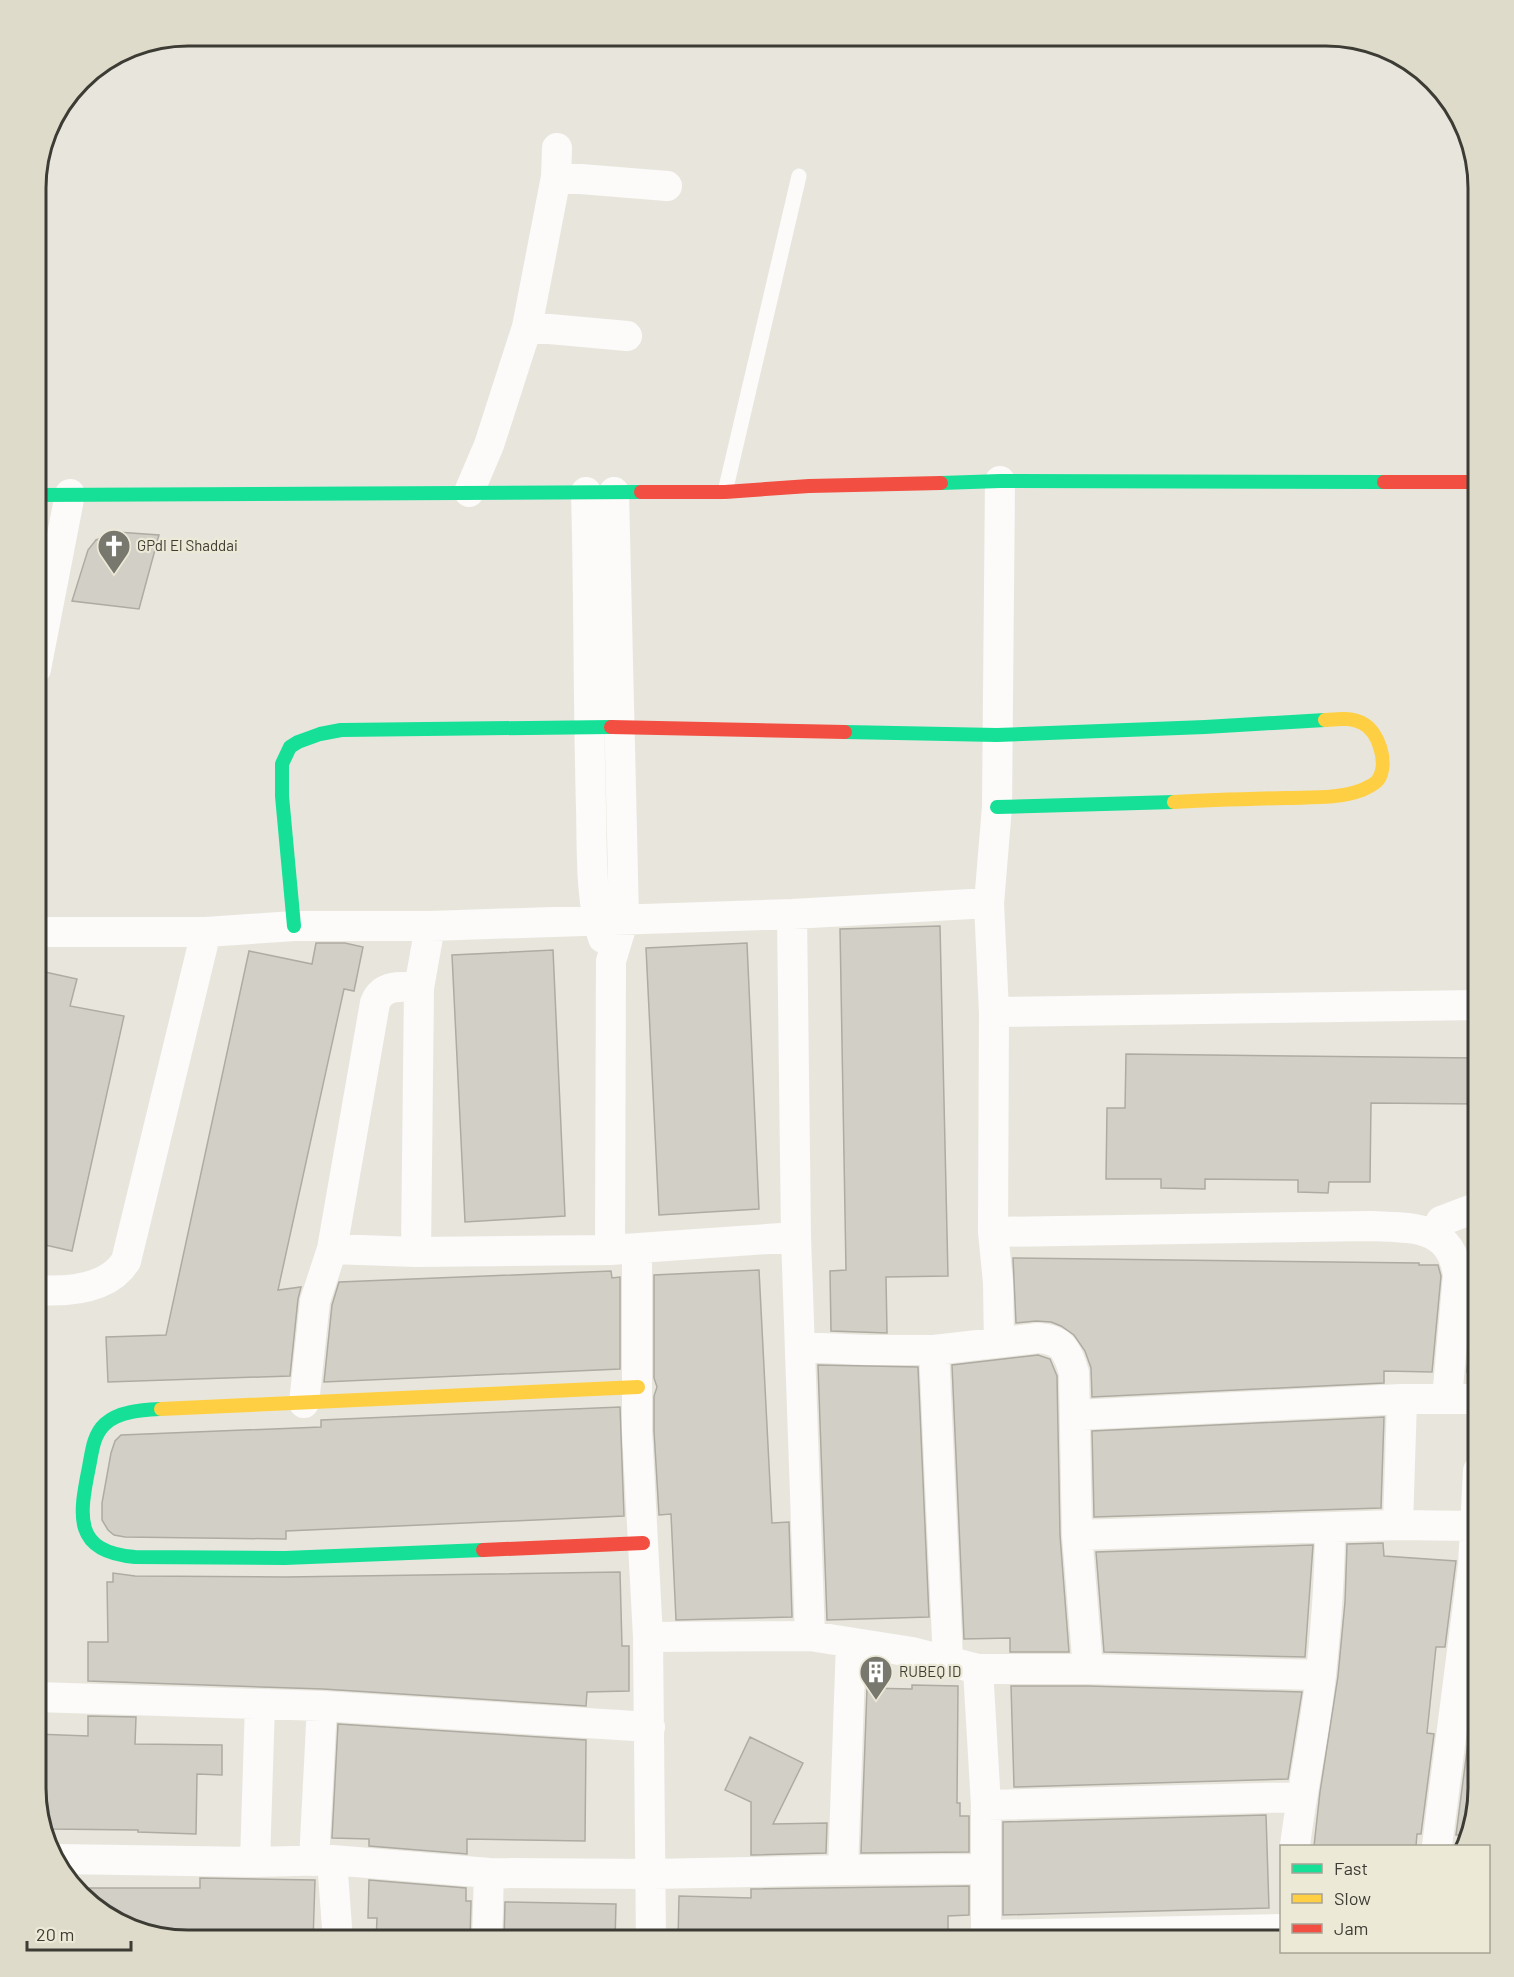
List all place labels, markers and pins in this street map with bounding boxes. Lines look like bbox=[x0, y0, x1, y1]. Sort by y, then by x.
church icon: GPdI El Shaddai bbox=[96, 528, 132, 575]
place label: GPdI El Shaddai bbox=[137, 536, 238, 554]
building icon: RUBEQ ID bbox=[858, 1654, 894, 1701]
place label: RUBEQ ID bbox=[899, 1662, 961, 1680]

